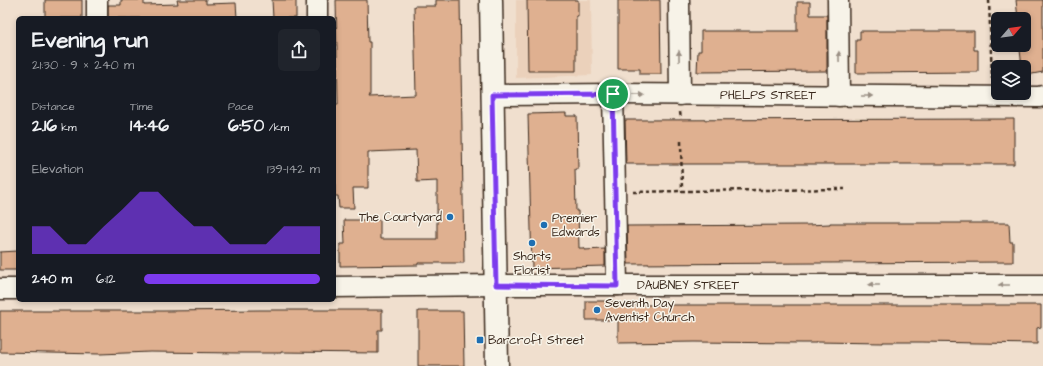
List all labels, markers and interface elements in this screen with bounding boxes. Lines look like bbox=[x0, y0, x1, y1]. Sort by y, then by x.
north arrow bbox=[991, 12, 1031, 52]
map controls bbox=[991, 12, 1031, 100]
text: Evening run bbox=[32, 25, 148, 56]
button: share bbox=[278, 29, 320, 71]
one-way arrow bbox=[676, 50, 683, 62]
one-way arrow bbox=[836, 50, 842, 63]
text: 21:30 · 9 × 240 m bbox=[32, 56, 134, 74]
button: layers bbox=[991, 60, 1031, 100]
pin bbox=[596, 77, 630, 111]
icon: arrive bbox=[602, 83, 624, 105]
street label: PHELPS STREET bbox=[720, 87, 816, 104]
one-way arrow bbox=[633, 92, 646, 98]
one-way arrow bbox=[861, 93, 874, 99]
text: Distance bbox=[32, 99, 75, 114]
text: Time bbox=[130, 99, 153, 114]
text: Pace bbox=[228, 99, 254, 114]
text: 2.16 bbox=[32, 114, 57, 138]
text: 14:46 bbox=[130, 114, 169, 138]
text: 6:50 bbox=[228, 114, 264, 138]
text: km bbox=[57, 120, 77, 135]
text: /km bbox=[264, 120, 289, 135]
text: Elevation bbox=[32, 160, 83, 178]
text: 139–142 m bbox=[267, 160, 320, 178]
place label: The Courtyard bbox=[359, 209, 442, 227]
place label: Premier Edwards bbox=[552, 210, 600, 241]
marker: The Courtyard bbox=[445, 212, 455, 222]
marker: Premier Edwards bbox=[539, 220, 549, 230]
marker: Shorts Florist bbox=[527, 238, 537, 248]
place label: Shorts Florist bbox=[513, 248, 551, 279]
text: 240 m bbox=[32, 270, 72, 288]
text: 6:12 bbox=[96, 270, 115, 288]
street label: DAUBNEY STREET bbox=[637, 277, 740, 294]
one-way arrow bbox=[867, 282, 880, 288]
one-way arrow bbox=[997, 282, 1010, 288]
place label: Seventh Day Aventist Church bbox=[605, 295, 694, 326]
marker: Seventh Day Aventist Church bbox=[592, 305, 602, 315]
place label: Barcroft Street bbox=[488, 332, 584, 349]
marker: Barcroft Street bbox=[475, 335, 485, 345]

